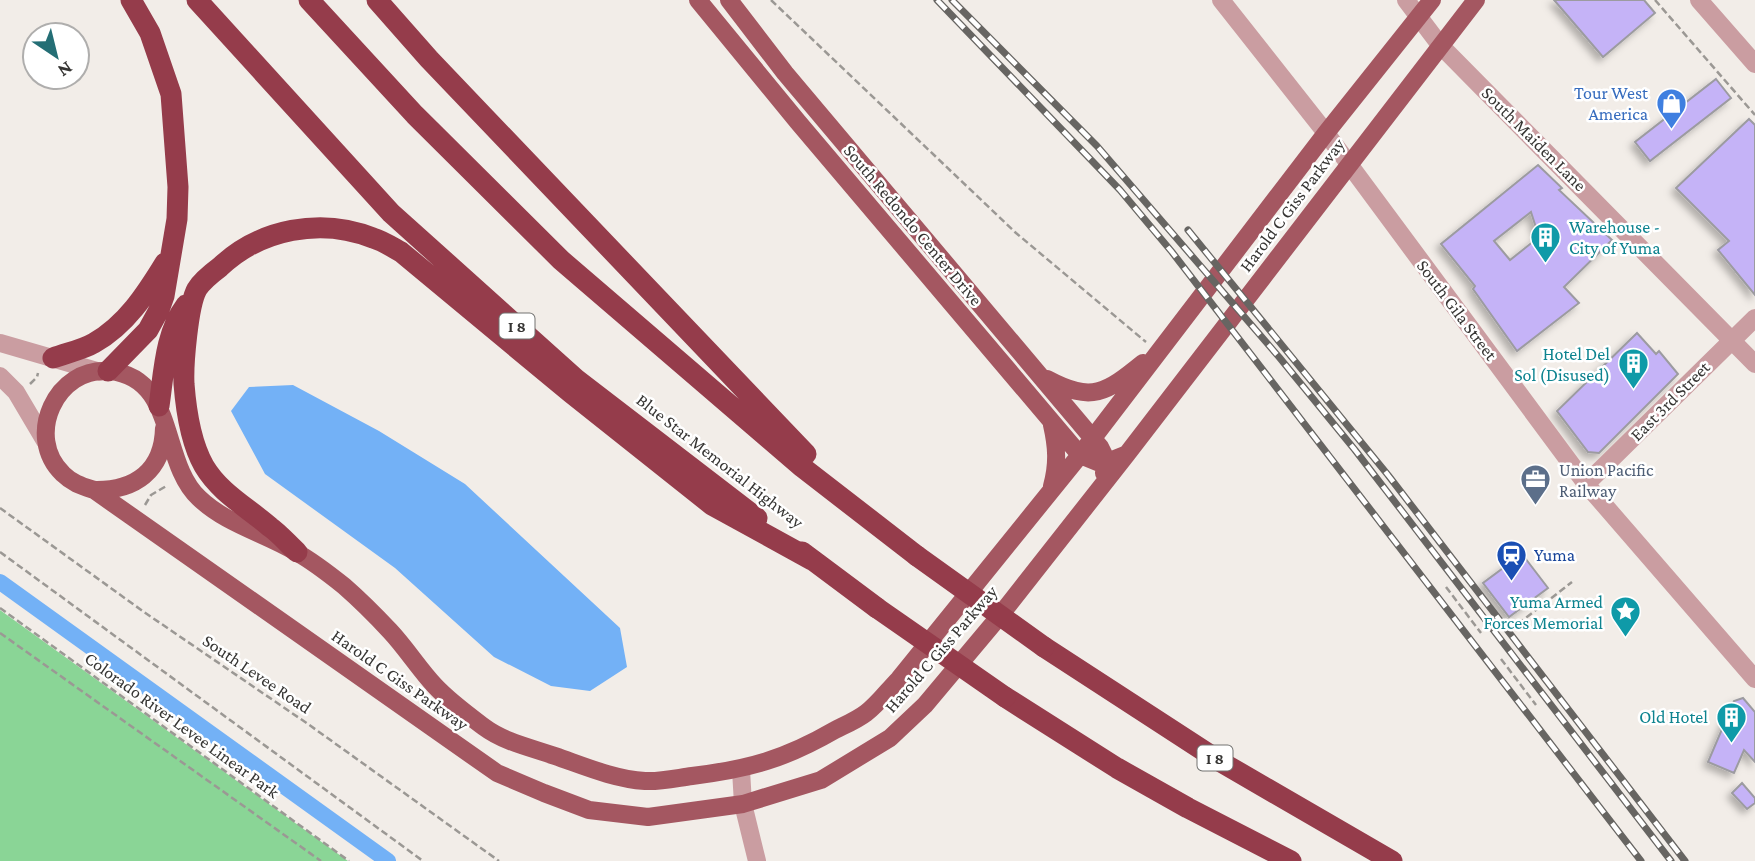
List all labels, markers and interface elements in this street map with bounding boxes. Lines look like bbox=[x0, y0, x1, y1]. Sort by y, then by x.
north arrow bbox=[21, 21, 91, 91]
text: N bbox=[54, 57, 77, 82]
street label: South Maiden Lane bbox=[1478, 83, 1590, 195]
place label: Tour West America bbox=[1574, 83, 1649, 124]
shop icon: Tour West America bbox=[1654, 86, 1688, 130]
street label: Harold C Giss Parkway bbox=[1235, 134, 1349, 276]
street label: South Redondo Center Drive bbox=[840, 140, 986, 310]
place label: Warehouse - City of Yuma bbox=[1569, 217, 1661, 258]
building icon: Warehouse - City of Yuma bbox=[1529, 220, 1563, 264]
street label: South Gila Street bbox=[1413, 256, 1502, 365]
road number: I 8 bbox=[500, 314, 534, 338]
place label: Hotel Del Sol (Disused) bbox=[1514, 344, 1610, 386]
building icon: Hotel Del Sol (Disused) bbox=[1616, 347, 1650, 391]
street label: East 3rd Street bbox=[1626, 356, 1715, 445]
street label: Blue Star Memorial Highway bbox=[633, 390, 808, 533]
place label: Union Pacific Railway bbox=[1559, 460, 1654, 501]
office icon: Union Pacific Railway bbox=[1519, 463, 1553, 507]
station icon: Yuma bbox=[1494, 538, 1528, 582]
place label: Yuma bbox=[1534, 545, 1575, 565]
street label: Harold C Giss Parkway bbox=[880, 581, 1002, 717]
place label: Yuma Armed Forces Memorial bbox=[1483, 592, 1604, 633]
place icon: Yuma Armed Forces Memorial bbox=[1609, 595, 1643, 639]
street label: Harold C Giss Parkway bbox=[328, 625, 472, 735]
street label: South Levee Road bbox=[199, 630, 315, 718]
street label: Colorado River Levee Linear Park bbox=[81, 648, 283, 802]
building icon: Old Hotel bbox=[1714, 700, 1748, 744]
place label: Old Hotel bbox=[1639, 707, 1708, 727]
road number: I 8 bbox=[1198, 746, 1232, 771]

